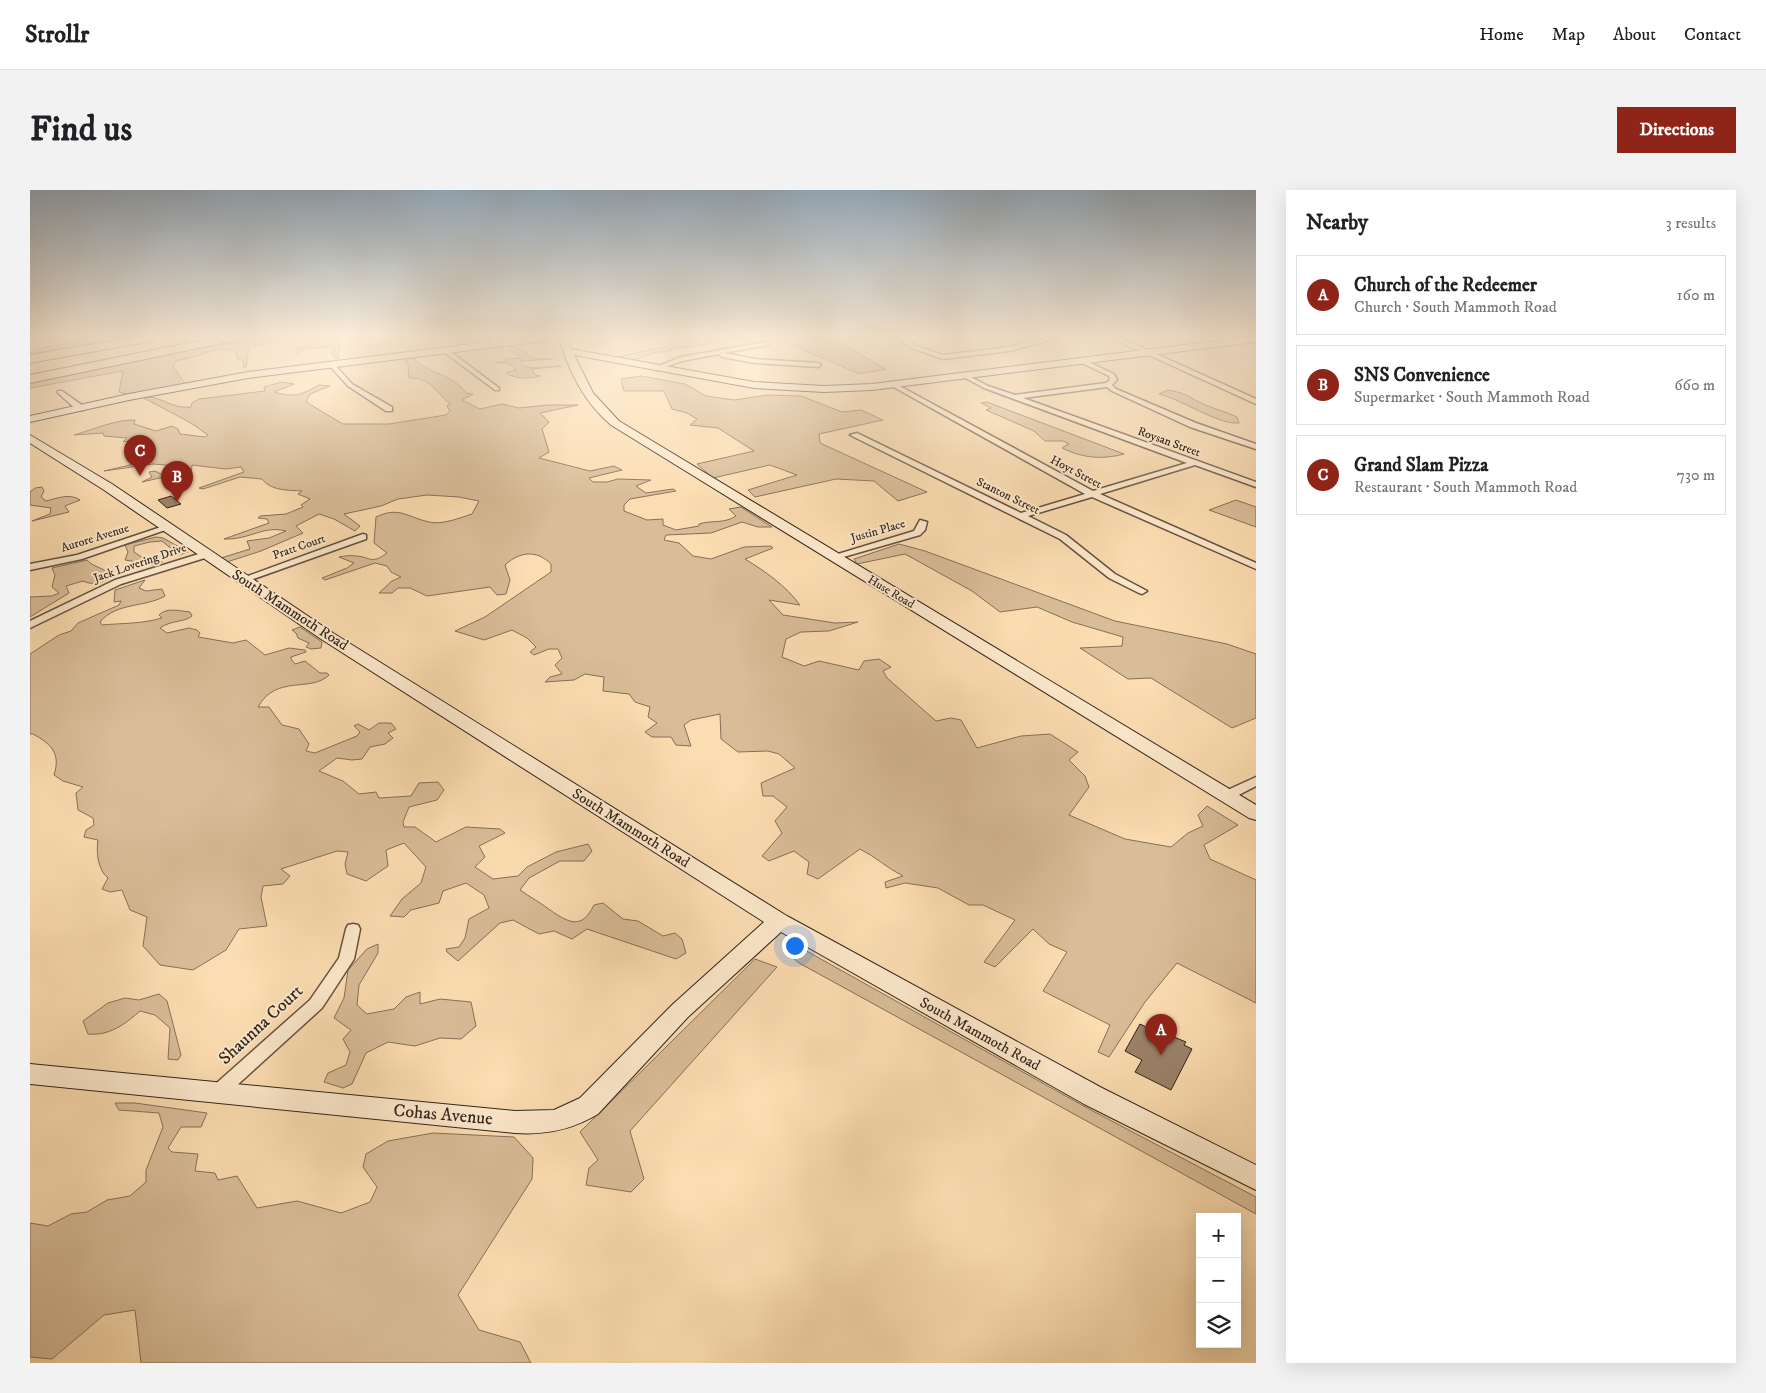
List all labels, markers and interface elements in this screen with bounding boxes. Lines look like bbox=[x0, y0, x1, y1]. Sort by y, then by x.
text: Strollr bbox=[25, 20, 89, 50]
text: Home bbox=[1479, 24, 1524, 46]
text: Map bbox=[1552, 24, 1585, 46]
text: About bbox=[1613, 24, 1656, 46]
text: Contact bbox=[1684, 24, 1741, 46]
button: Directions bbox=[1617, 107, 1736, 153]
text: Find us bbox=[30, 108, 132, 152]
text: Nearby bbox=[1306, 210, 1368, 236]
text: 3 results bbox=[1666, 213, 1716, 233]
text: Church of the Redeemer bbox=[1354, 274, 1537, 297]
text: A bbox=[1318, 285, 1328, 305]
text: 160 m bbox=[1677, 285, 1715, 305]
text: Church · South Mammoth Road bbox=[1354, 297, 1557, 317]
text: SNS Convenience bbox=[1354, 364, 1490, 387]
text: B bbox=[1318, 375, 1328, 395]
text: 660 m bbox=[1674, 375, 1715, 395]
text: Supermarket · South Mammoth Road bbox=[1354, 387, 1590, 407]
street label: Roysan Street bbox=[1136, 424, 1203, 460]
pin: C bbox=[124, 435, 156, 476]
street label: Hoyt Street bbox=[1048, 452, 1104, 492]
text: Grand Slam Pizza bbox=[1354, 454, 1488, 477]
pin: B bbox=[161, 461, 193, 502]
text: C bbox=[1318, 465, 1328, 485]
text: 730 m bbox=[1677, 465, 1715, 485]
street label: Stanton Street bbox=[974, 474, 1042, 518]
text: Restaurant · South Mammoth Road bbox=[1354, 477, 1577, 497]
street label: Justin Place bbox=[848, 516, 907, 546]
street label: Aurore Avenue bbox=[59, 521, 131, 555]
street label: Pratt Court bbox=[271, 531, 327, 563]
street label: Jack Lovering Drive bbox=[91, 540, 188, 586]
street label: South Mammoth Road bbox=[228, 565, 352, 655]
street label: Huse Road bbox=[865, 572, 917, 612]
street label: South Mammoth Road bbox=[569, 784, 694, 872]
your location bbox=[782, 933, 808, 959]
street label: Shaunna Court bbox=[214, 980, 308, 1070]
street label: South Mammoth Road bbox=[916, 993, 1044, 1075]
pin: A bbox=[1145, 1014, 1177, 1055]
street label: Cohas Avenue bbox=[392, 1100, 494, 1130]
map controls bbox=[1196, 1213, 1241, 1348]
button: + bbox=[1196, 1213, 1241, 1258]
button: − bbox=[1196, 1258, 1241, 1303]
button: layers bbox=[1196, 1303, 1241, 1348]

